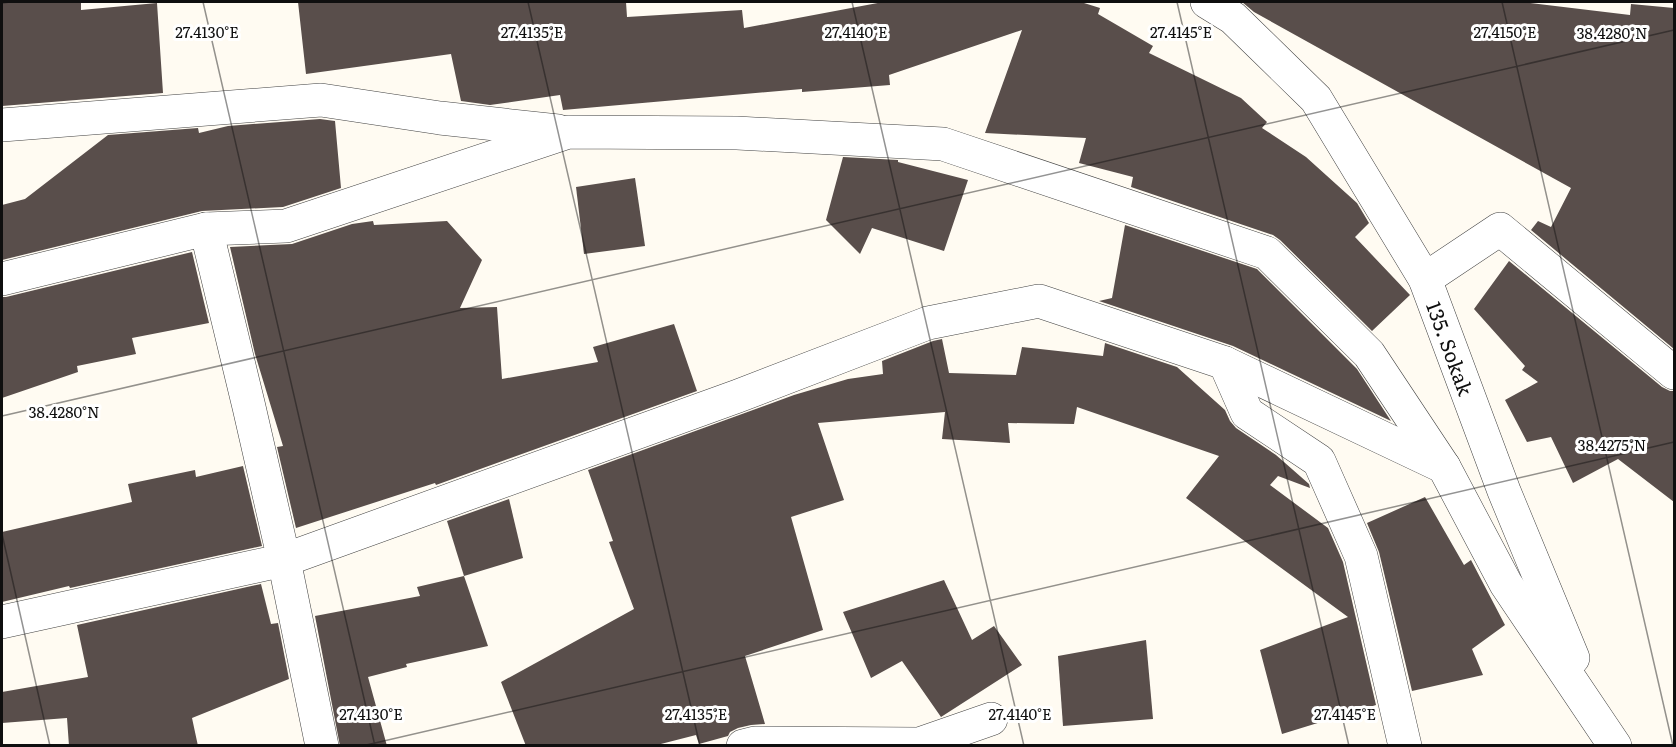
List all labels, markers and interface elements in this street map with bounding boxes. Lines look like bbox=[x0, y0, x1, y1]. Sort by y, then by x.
text: 27.4130°E bbox=[175, 20, 239, 43]
text: 27.4135°E bbox=[501, 20, 563, 43]
text: 27.4140°E bbox=[824, 20, 888, 43]
text: 27.4145°E bbox=[1150, 20, 1212, 43]
text: 27.4150°E bbox=[1473, 20, 1537, 43]
text: 38.4280°N bbox=[1576, 21, 1648, 44]
street label: 135. Sokak bbox=[1420, 297, 1482, 400]
text: 38.4280°N bbox=[28, 400, 100, 423]
text: 38.4275°N bbox=[1578, 433, 1646, 456]
text: 27.4130°E bbox=[339, 702, 403, 725]
text: 27.4135°E bbox=[665, 702, 727, 725]
text: 27.4140°E bbox=[988, 702, 1052, 725]
text: 27.4145°E bbox=[1314, 702, 1376, 725]

